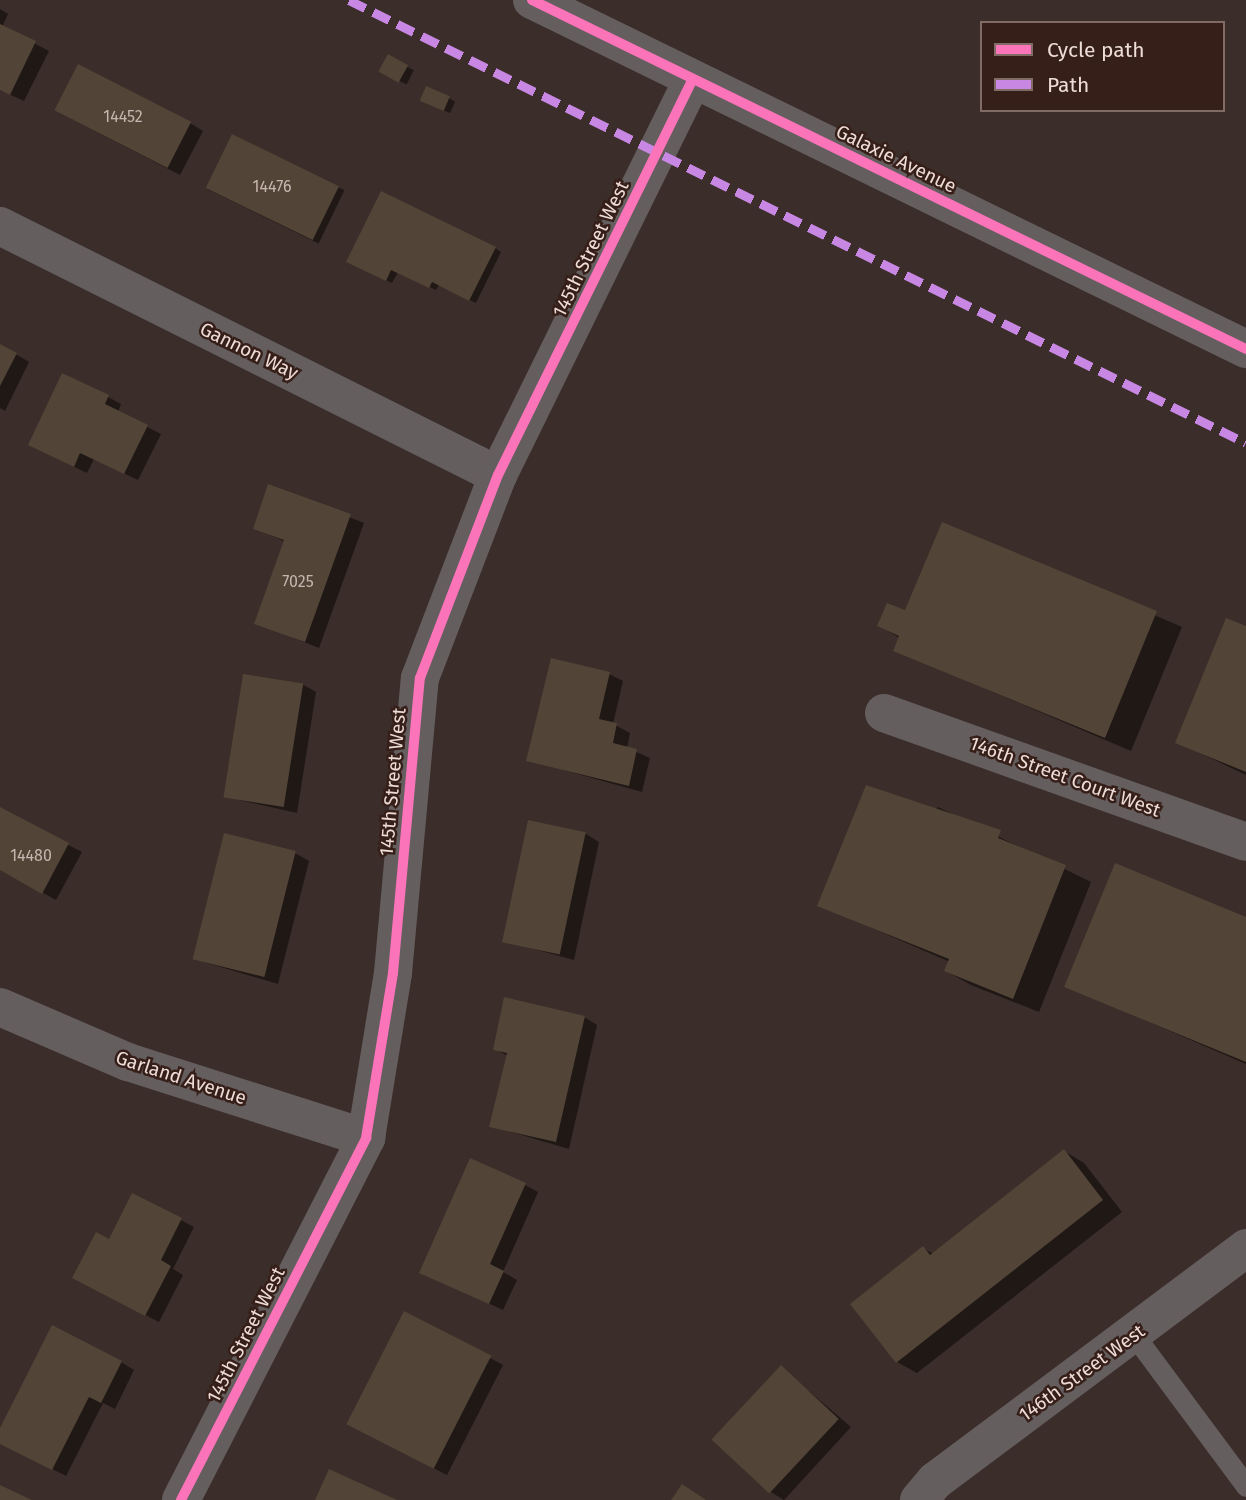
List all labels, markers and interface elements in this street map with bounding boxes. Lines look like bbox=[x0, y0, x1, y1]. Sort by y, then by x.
legend bbox=[980, 21, 1225, 112]
text: Cycle path bbox=[1047, 37, 1145, 63]
text: Path bbox=[1047, 72, 1089, 98]
house number: 14452 bbox=[103, 107, 143, 127]
street label: Galaxie Avenue bbox=[832, 120, 960, 198]
house number: 14476 bbox=[253, 177, 291, 197]
street label: 145th Street West bbox=[548, 177, 634, 321]
street label: Gannon Way bbox=[196, 317, 302, 385]
house number: 7025 bbox=[282, 572, 314, 592]
street label: 145th Street West bbox=[375, 707, 411, 857]
street label: 146th Street Court West bbox=[967, 732, 1163, 822]
house number: 14480 bbox=[10, 846, 52, 866]
street label: Garland Avenue bbox=[113, 1046, 249, 1110]
street label: 145th Street West bbox=[202, 1264, 290, 1406]
street label: 146th Street West bbox=[1015, 1320, 1149, 1426]

